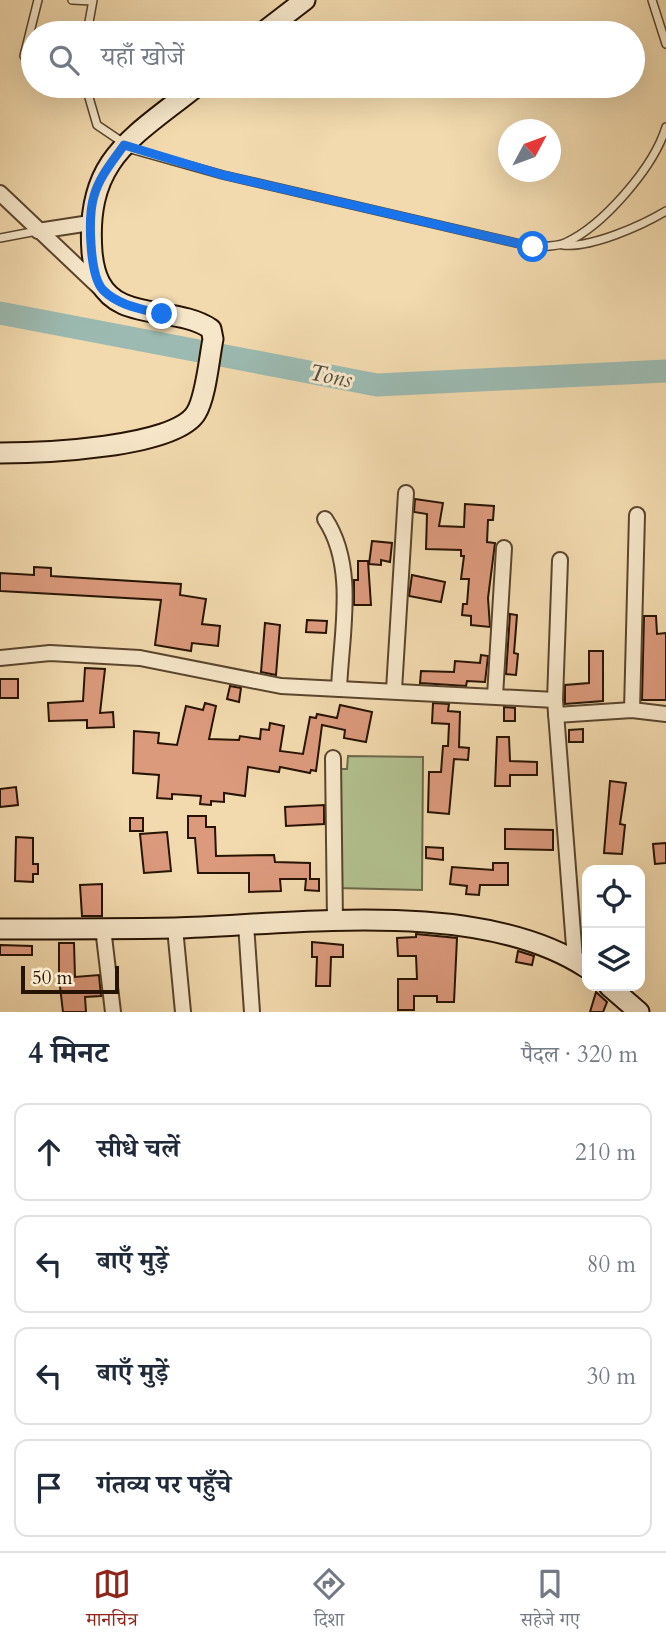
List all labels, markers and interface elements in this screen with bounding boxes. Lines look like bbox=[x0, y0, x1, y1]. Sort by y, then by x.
search box bbox=[21, 21, 645, 98]
text: यहाँ खोजें bbox=[101, 39, 184, 74]
icon: search bbox=[45, 41, 83, 79]
north arrow bbox=[498, 119, 561, 182]
route start bbox=[517, 231, 548, 262]
route end bbox=[146, 298, 177, 329]
water label: Tons bbox=[307, 357, 355, 395]
map controls bbox=[582, 865, 645, 991]
button: locate bbox=[582, 865, 645, 928]
button: layers bbox=[582, 928, 645, 991]
scale bar bbox=[21, 963, 119, 995]
text: 50 m bbox=[32, 965, 73, 991]
text: 4 मिनट bbox=[28, 1033, 108, 1074]
text: पैदल · 320 m bbox=[521, 1039, 638, 1070]
text: सीधे चलें bbox=[97, 1131, 179, 1166]
icon: ahead bbox=[30, 1133, 68, 1171]
text: 210 m bbox=[575, 1137, 636, 1168]
text: बाएँ मुड़ें bbox=[97, 1243, 168, 1278]
icon: left bbox=[30, 1245, 68, 1283]
text: 80 m bbox=[587, 1249, 636, 1280]
text: बाएँ मुड़ें bbox=[97, 1355, 168, 1390]
icon: left bbox=[30, 1357, 68, 1395]
text: 30 m bbox=[587, 1361, 636, 1392]
text: गंतव्य पर पहुँचे bbox=[97, 1467, 231, 1502]
icon: arrive bbox=[30, 1469, 68, 1507]
tab: मानचित्र bbox=[86, 1565, 138, 1638]
tab: दिशा bbox=[310, 1565, 348, 1638]
tab: सहेजे गए bbox=[521, 1565, 580, 1638]

